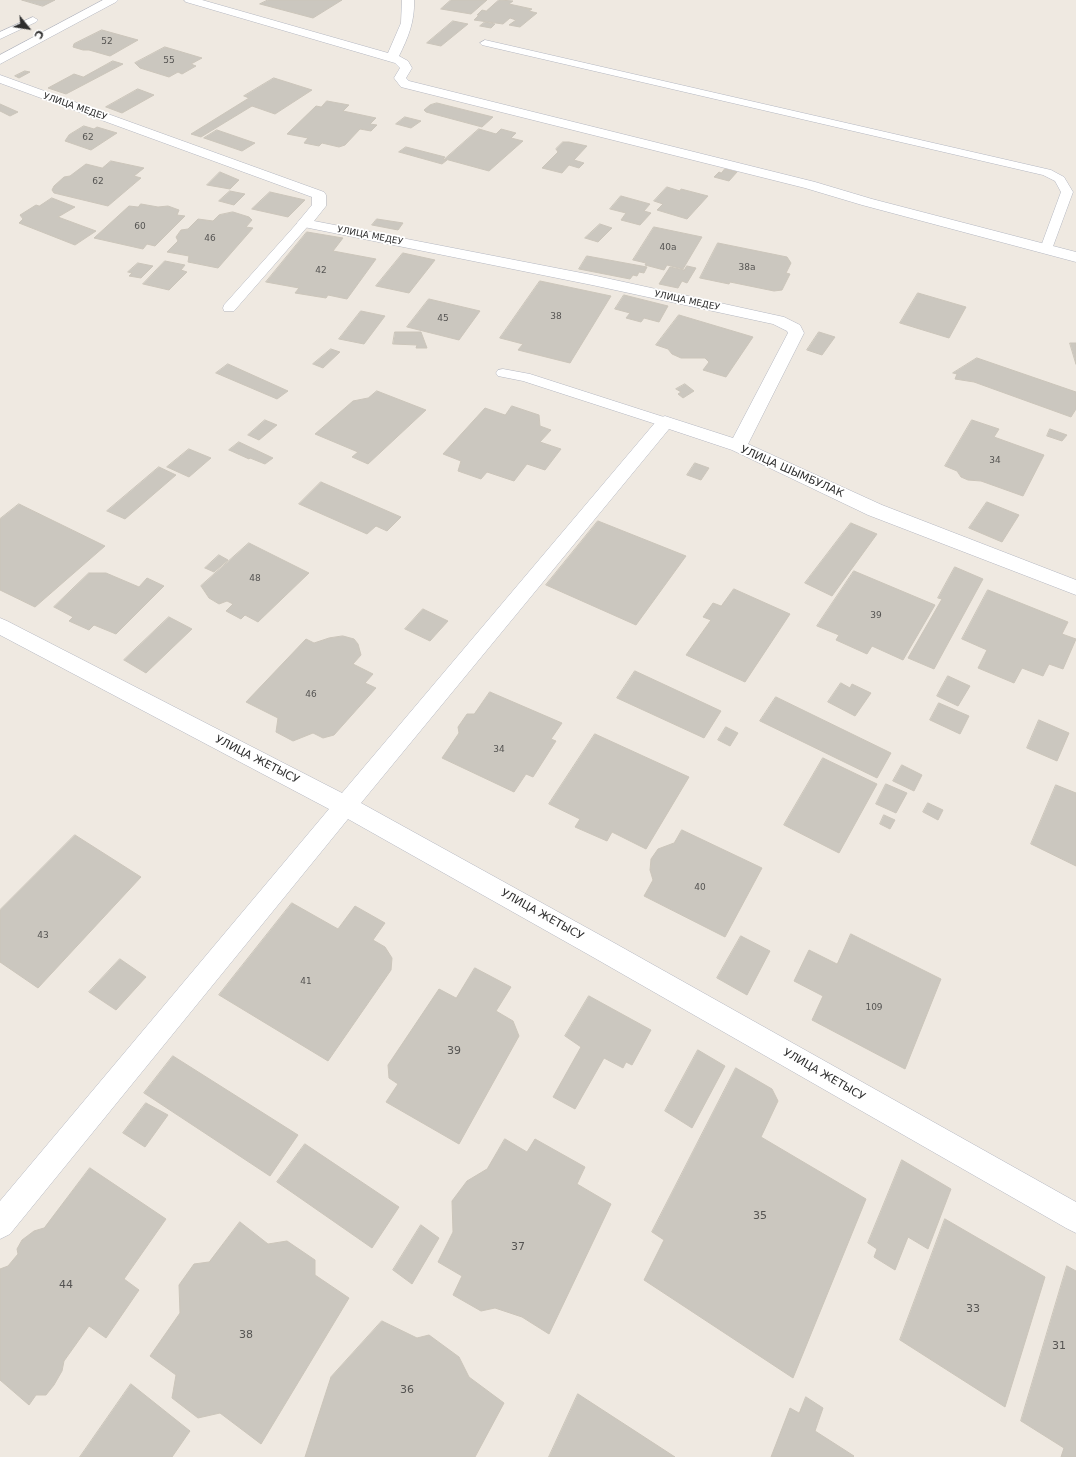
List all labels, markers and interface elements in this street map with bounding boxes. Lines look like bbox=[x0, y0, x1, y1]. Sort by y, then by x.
north arrow bbox=[8, 8, 48, 48]
text: С bbox=[31, 27, 46, 41]
house number: 52 bbox=[101, 37, 113, 47]
house number: 55 bbox=[163, 56, 175, 66]
street label: УЛИЦА МЕДЕУ bbox=[42, 91, 108, 123]
house number: 62 bbox=[82, 133, 94, 143]
house number: 62 bbox=[92, 177, 104, 187]
house number: 60 bbox=[134, 222, 146, 232]
street label: УЛИЦА МЕДЕУ bbox=[336, 224, 404, 248]
house number: 46 bbox=[204, 234, 216, 244]
house number: 40а bbox=[660, 243, 676, 253]
house number: 38а bbox=[739, 263, 755, 273]
house number: 42 bbox=[315, 266, 327, 276]
street label: УЛИЦА МЕДЕУ bbox=[653, 289, 721, 313]
house number: 38 bbox=[550, 312, 562, 322]
house number: 45 bbox=[437, 314, 449, 324]
street label: УЛИЦА ШЫМБУЛАК bbox=[738, 443, 846, 501]
house number: 34 bbox=[989, 456, 1001, 466]
house number: 48 bbox=[249, 574, 261, 584]
house number: 39 bbox=[870, 611, 882, 621]
house number: 46 bbox=[305, 690, 317, 700]
street label: УЛИЦА ЖЕТЫСУ bbox=[213, 733, 301, 787]
house number: 34 bbox=[493, 745, 505, 755]
house number: 40 bbox=[694, 883, 706, 893]
street label: УЛИЦА ЖЕТЫСУ bbox=[498, 887, 586, 943]
house number: 43 bbox=[37, 931, 49, 941]
house number: 41 bbox=[300, 977, 312, 987]
house number: 109 bbox=[865, 1003, 883, 1013]
house number: 39 bbox=[447, 1044, 461, 1058]
street label: УЛИЦА ЖЕТЫСУ bbox=[781, 1046, 867, 1104]
house number: 35 bbox=[753, 1209, 767, 1223]
house number: 37 bbox=[511, 1240, 525, 1254]
house number: 44 bbox=[59, 1278, 73, 1292]
house number: 33 bbox=[966, 1302, 980, 1316]
house number: 38 bbox=[239, 1328, 253, 1342]
house number: 31 bbox=[1052, 1339, 1066, 1353]
house number: 36 bbox=[400, 1383, 414, 1397]

